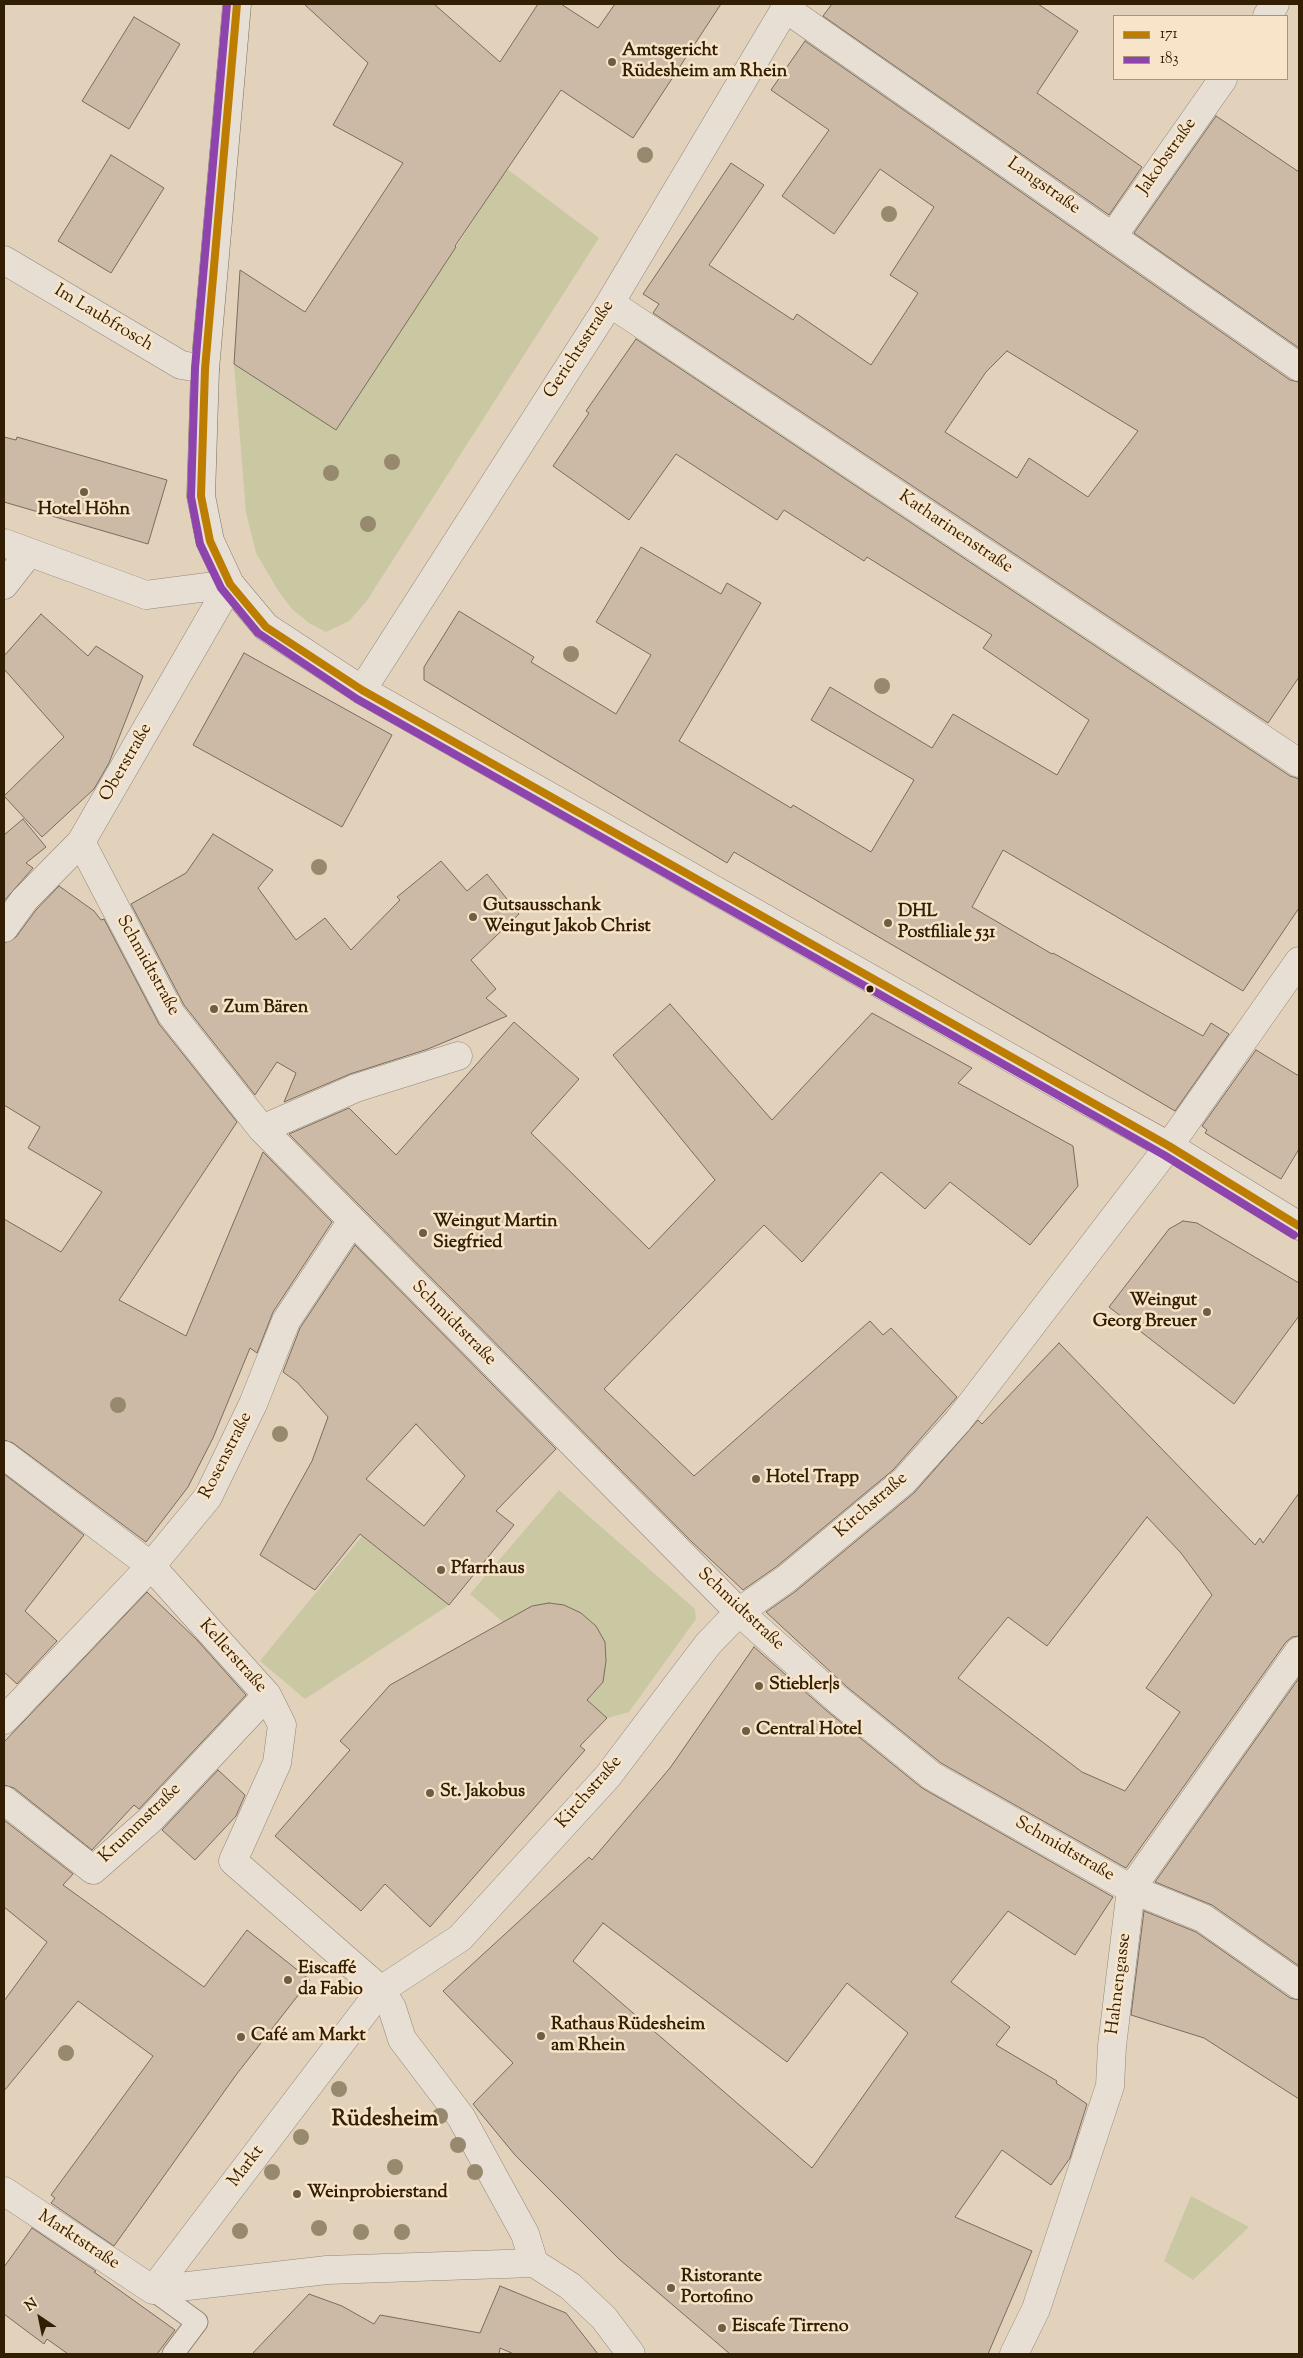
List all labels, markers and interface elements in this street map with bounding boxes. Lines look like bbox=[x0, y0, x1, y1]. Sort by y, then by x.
legend bbox=[1113, 15, 1288, 80]
text: 171 bbox=[1160, 24, 1178, 45]
place label: Amtsgericht Rüdesheim am Rhein bbox=[622, 41, 787, 84]
text: 183 bbox=[1160, 49, 1179, 70]
marker: Amtsgericht Rüdesheim am Rhein bbox=[606, 56, 618, 68]
street label: Jakobstraße bbox=[1134, 114, 1202, 200]
street label: Langstraße bbox=[1002, 154, 1084, 220]
street label: Im Laubfrosch bbox=[49, 281, 157, 357]
street label: Gerichtsstraße bbox=[540, 297, 620, 403]
marker: Hotel Höhn bbox=[78, 486, 90, 498]
street label: Katharinenstraße bbox=[894, 487, 1016, 579]
place label: Hotel Höhn bbox=[38, 500, 130, 522]
street label: Oberstraße bbox=[96, 720, 158, 806]
place label: Gutsausschank Weingut Jakob Christ bbox=[483, 896, 651, 939]
place label: DHL Postfiliale 531 bbox=[898, 902, 995, 944]
marker: Gutsausschank Weingut Jakob Christ bbox=[467, 911, 479, 923]
street label: Schmidtstraße bbox=[111, 912, 183, 1020]
marker: DHL Postfiliale 531 bbox=[882, 917, 894, 929]
unlabelled marker bbox=[865, 984, 875, 994]
place label: Zum Bären bbox=[224, 998, 308, 1020]
marker: Zum Bären bbox=[208, 1003, 220, 1015]
place label: Weingut Martin Siegfried bbox=[433, 1212, 558, 1254]
marker: Weingut Martin Siegfried bbox=[417, 1227, 429, 1239]
street label: Schmidtstraße bbox=[406, 1277, 500, 1371]
place label: Weingut Georg Breuer bbox=[1093, 1291, 1197, 1334]
marker: Weingut Georg Breuer bbox=[1201, 1306, 1213, 1318]
street label: Rosenstraße bbox=[196, 1409, 258, 1503]
place label: Hotel Trapp bbox=[766, 1468, 859, 1490]
street label: Kirchstraße bbox=[831, 1468, 913, 1544]
marker: Hotel Trapp bbox=[750, 1473, 762, 1485]
place label: Pfarrhaus bbox=[451, 1559, 525, 1581]
marker: Pfarrhaus bbox=[435, 1564, 447, 1576]
street label: Schmidtstraße bbox=[692, 1564, 788, 1656]
street label: Kellerstraße bbox=[193, 1616, 271, 1698]
place label: Stiebler|s bbox=[769, 1675, 840, 1697]
marker: Stiebler|s bbox=[753, 1680, 765, 1692]
place label: Central Hotel bbox=[756, 1720, 862, 1742]
marker: Central Hotel bbox=[740, 1725, 752, 1737]
street label: Kirchstraße bbox=[552, 1752, 628, 1834]
street label: Krummstraße bbox=[95, 1780, 187, 1868]
place label: St. Jakobus bbox=[440, 1782, 525, 1804]
marker: St. Jakobus bbox=[424, 1787, 436, 1799]
street label: Schmidtstraße bbox=[1010, 1813, 1118, 1887]
street label: Hahnengasse bbox=[1103, 1932, 1137, 2036]
place label: Eiscaffé da Fabio bbox=[298, 1959, 363, 2002]
marker: Eiscaffé da Fabio bbox=[282, 1974, 294, 1986]
place label: Rathaus Rüdesheim am Rhein bbox=[551, 2015, 705, 2058]
place label: Café am Markt bbox=[251, 2026, 366, 2048]
marker: Rathaus Rüdesheim am Rhein bbox=[535, 2030, 547, 2042]
marker: Café am Markt bbox=[235, 2031, 247, 2043]
district label: Rüdesheim bbox=[332, 2108, 438, 2134]
street label: Markt bbox=[224, 2142, 270, 2192]
place label: Weinprobierstand bbox=[307, 2183, 448, 2205]
marker: Weinprobierstand bbox=[291, 2188, 303, 2200]
street label: Marktstraße bbox=[33, 2207, 123, 2275]
place label: Ristorante Portofino bbox=[681, 2267, 762, 2310]
marker: Ristorante Portofino bbox=[665, 2282, 677, 2294]
north arrow bbox=[15, 2293, 65, 2343]
text: N bbox=[21, 2294, 42, 2317]
place label: Eiscafe Tirreno bbox=[732, 2317, 849, 2339]
marker: Eiscafe Tirreno bbox=[716, 2322, 728, 2334]

